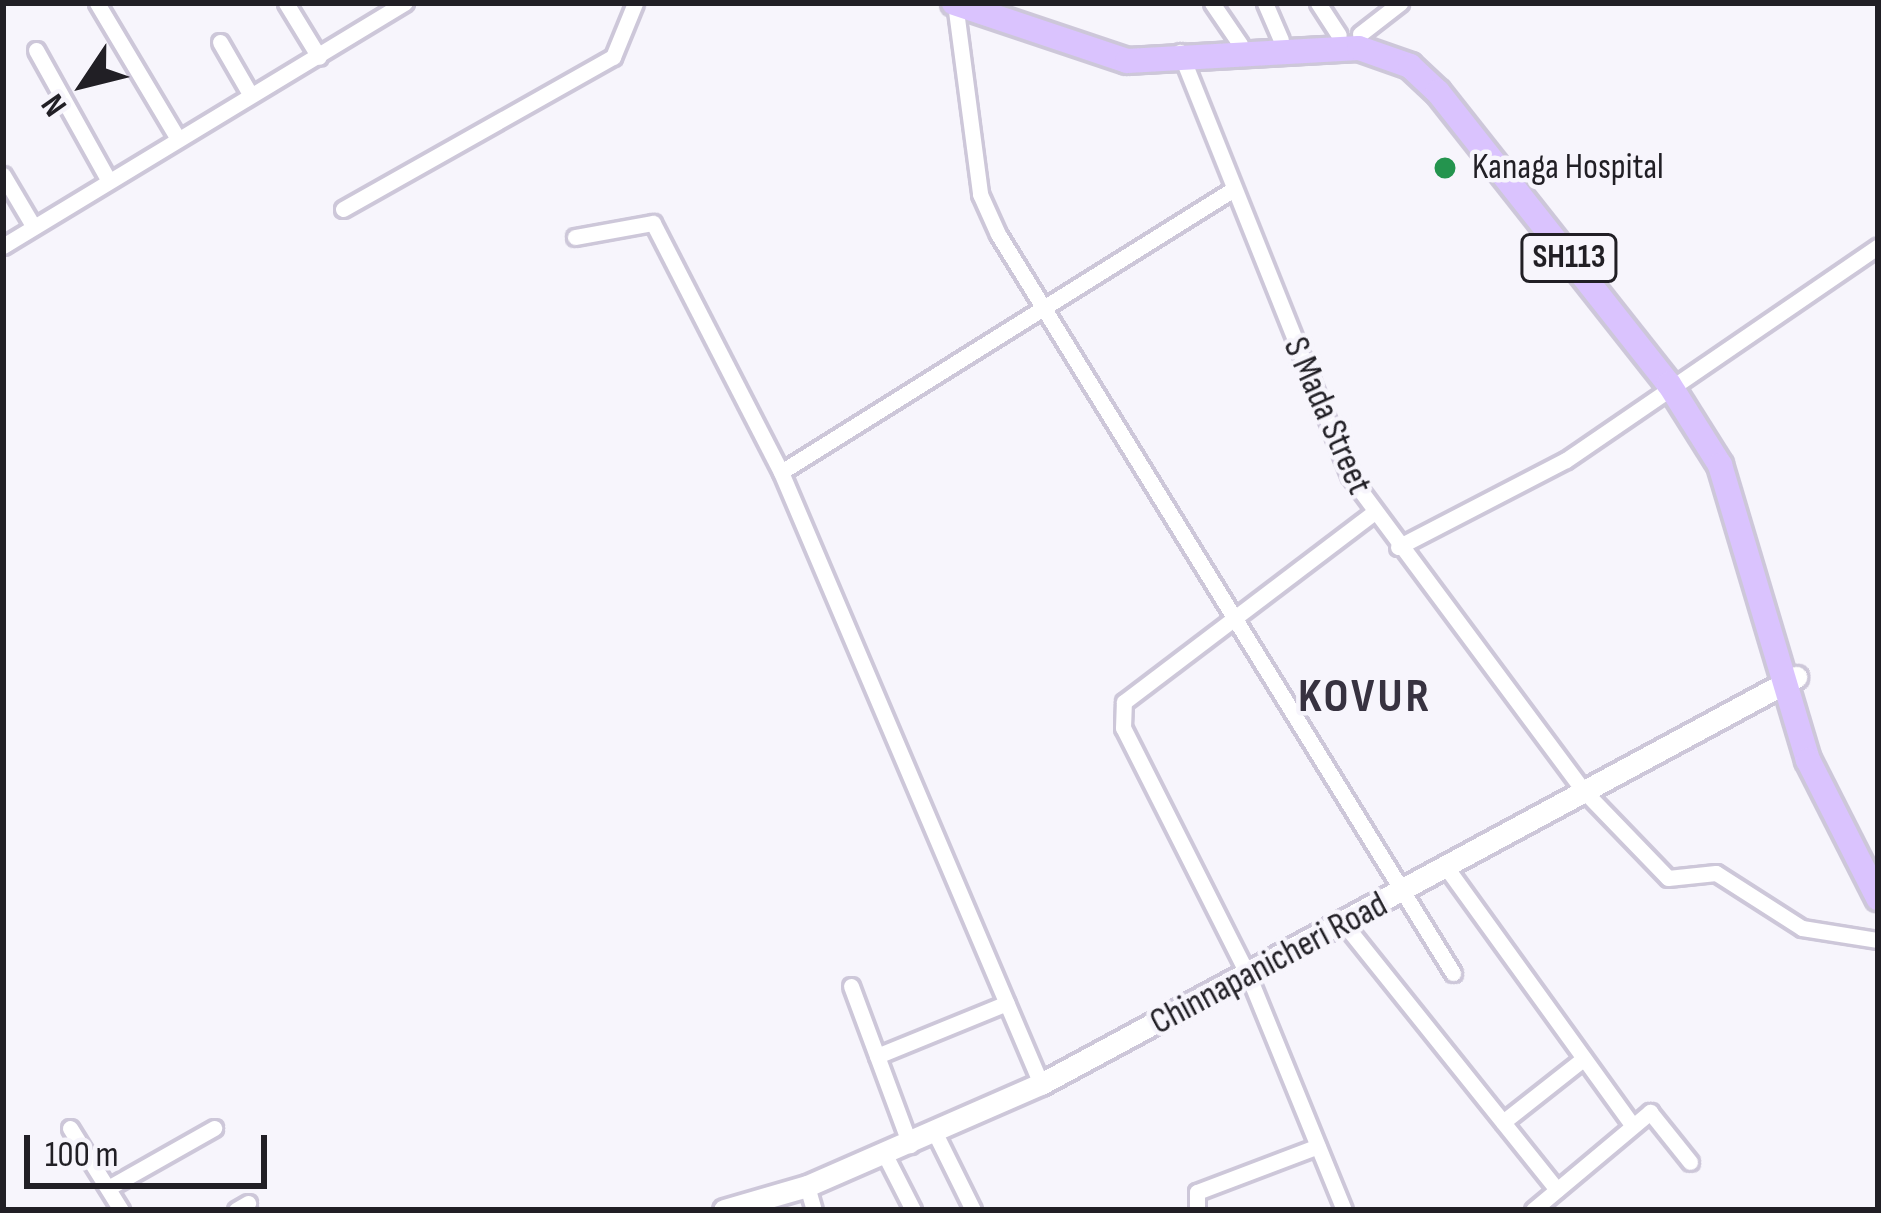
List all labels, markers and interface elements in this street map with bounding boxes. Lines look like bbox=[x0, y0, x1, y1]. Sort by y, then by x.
north arrow bbox=[24, 24, 144, 144]
text: N bbox=[33, 86, 76, 123]
place label: Kanaga Hospital bbox=[1472, 146, 1664, 190]
marker: Kanaga Hospital bbox=[1429, 152, 1461, 184]
road number: SH113 bbox=[1518, 231, 1620, 285]
street label: S Mada Street bbox=[1273, 331, 1381, 501]
district label: KOVUR bbox=[1298, 668, 1432, 726]
street label: Chinnapanicheri Road bbox=[1143, 883, 1395, 1045]
scale bar bbox=[30, 1111, 273, 1185]
text: 100 m bbox=[45, 1134, 119, 1177]

